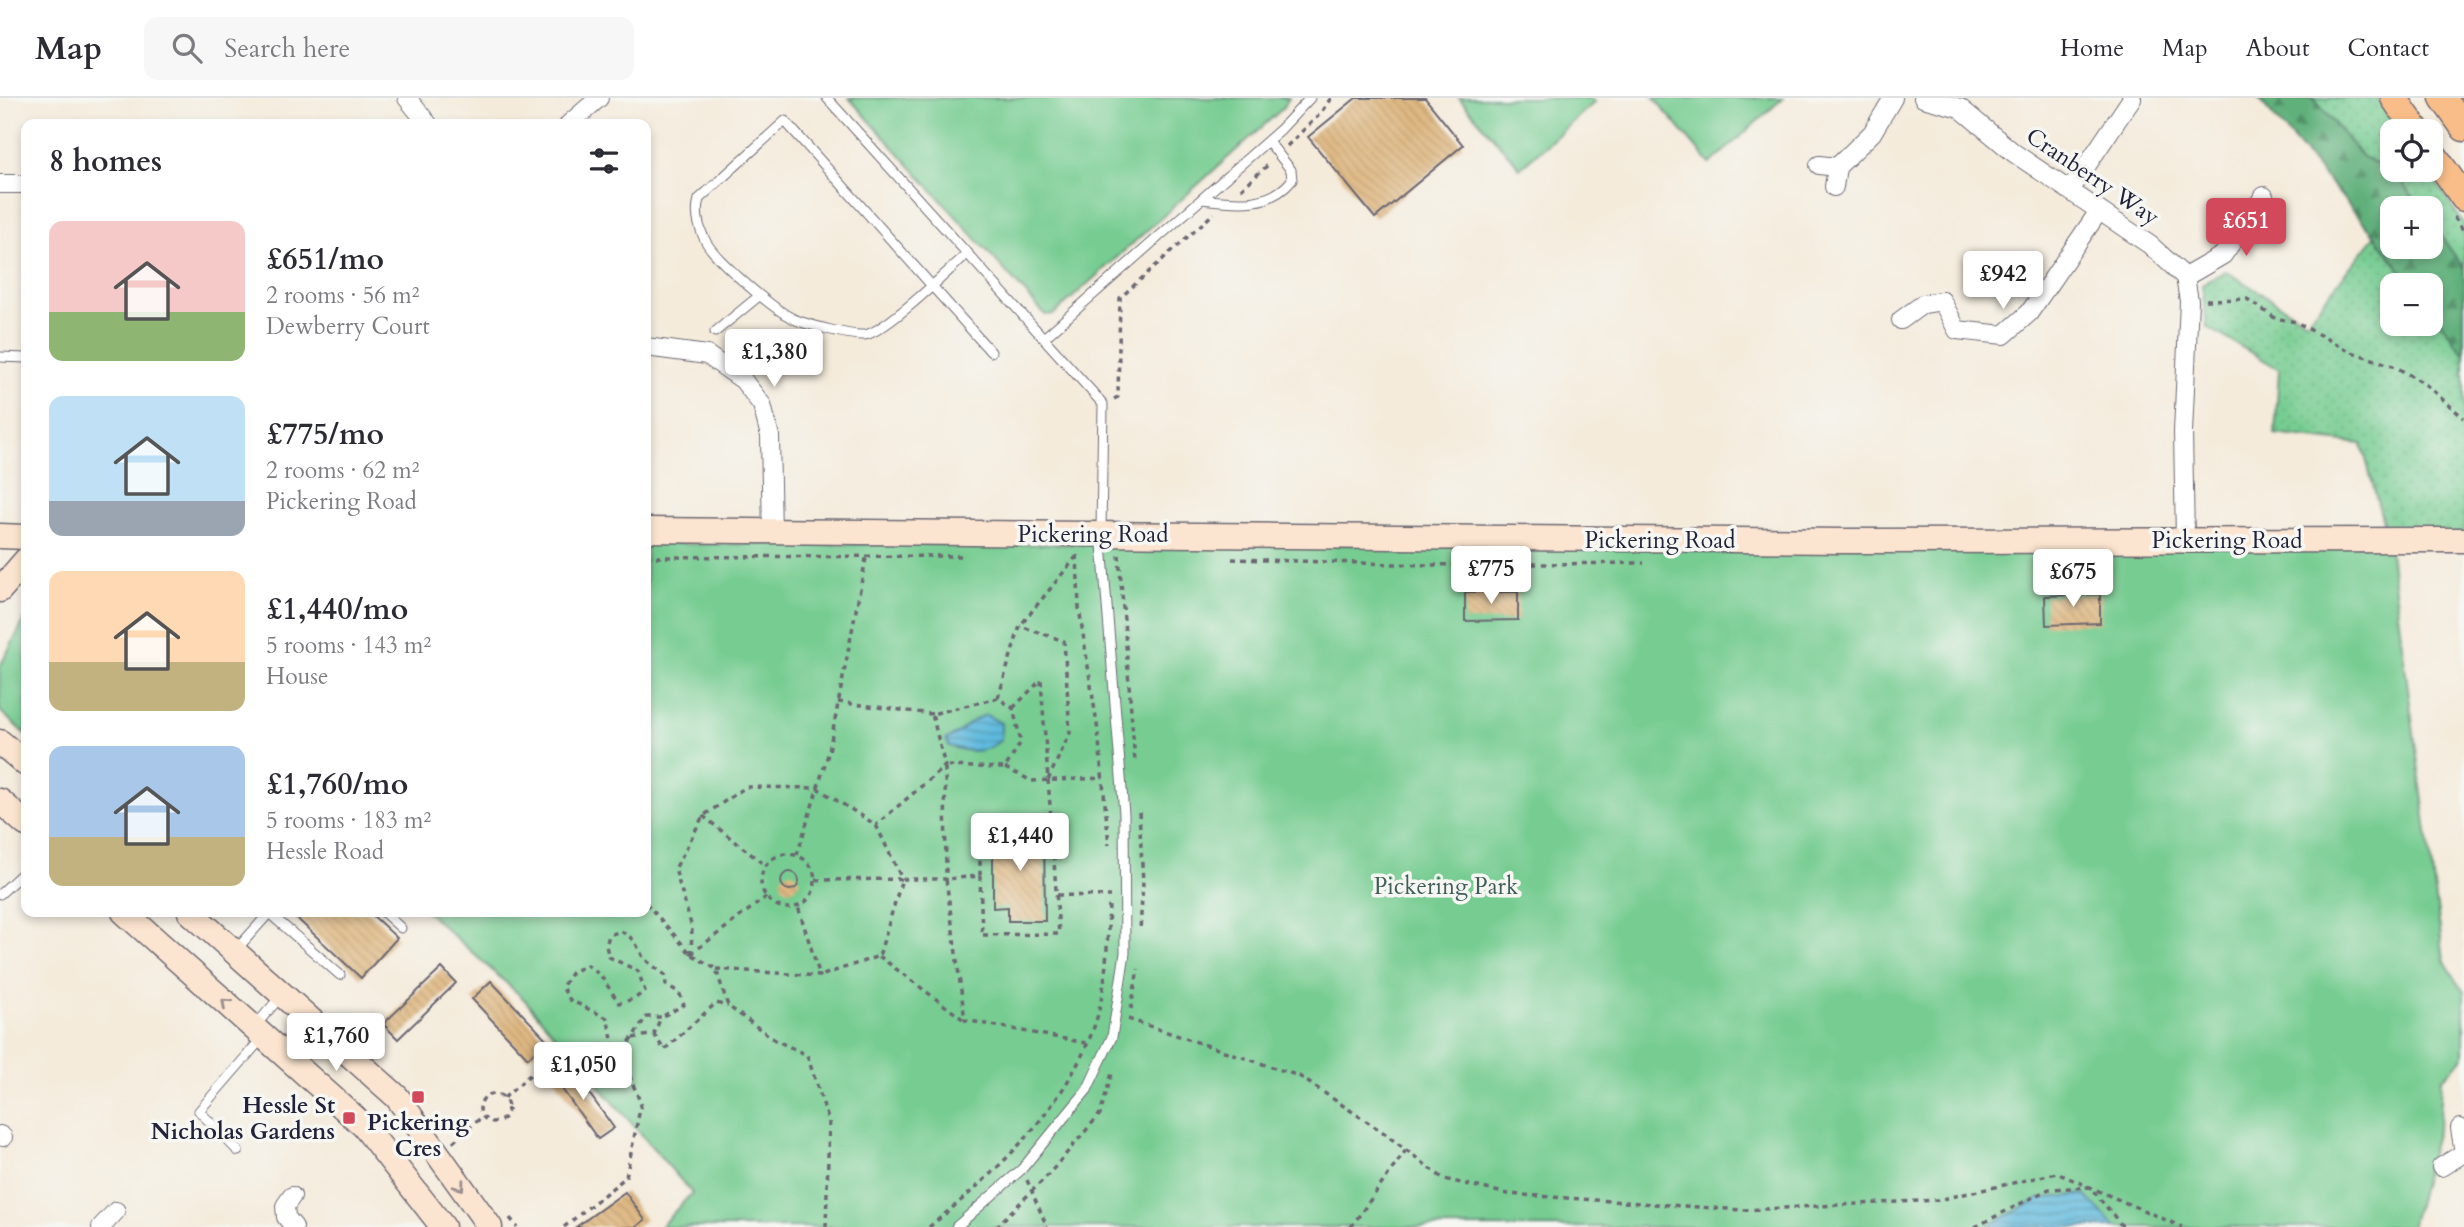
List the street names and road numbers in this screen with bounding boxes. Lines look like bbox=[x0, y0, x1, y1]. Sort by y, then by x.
street label: Cranberry Way bbox=[2020, 120, 2165, 232]
street label: Pickering Road bbox=[1018, 519, 1169, 550]
street label: Pickering Road bbox=[1585, 525, 1736, 556]
street label: Pickering Road bbox=[2152, 525, 2303, 556]

